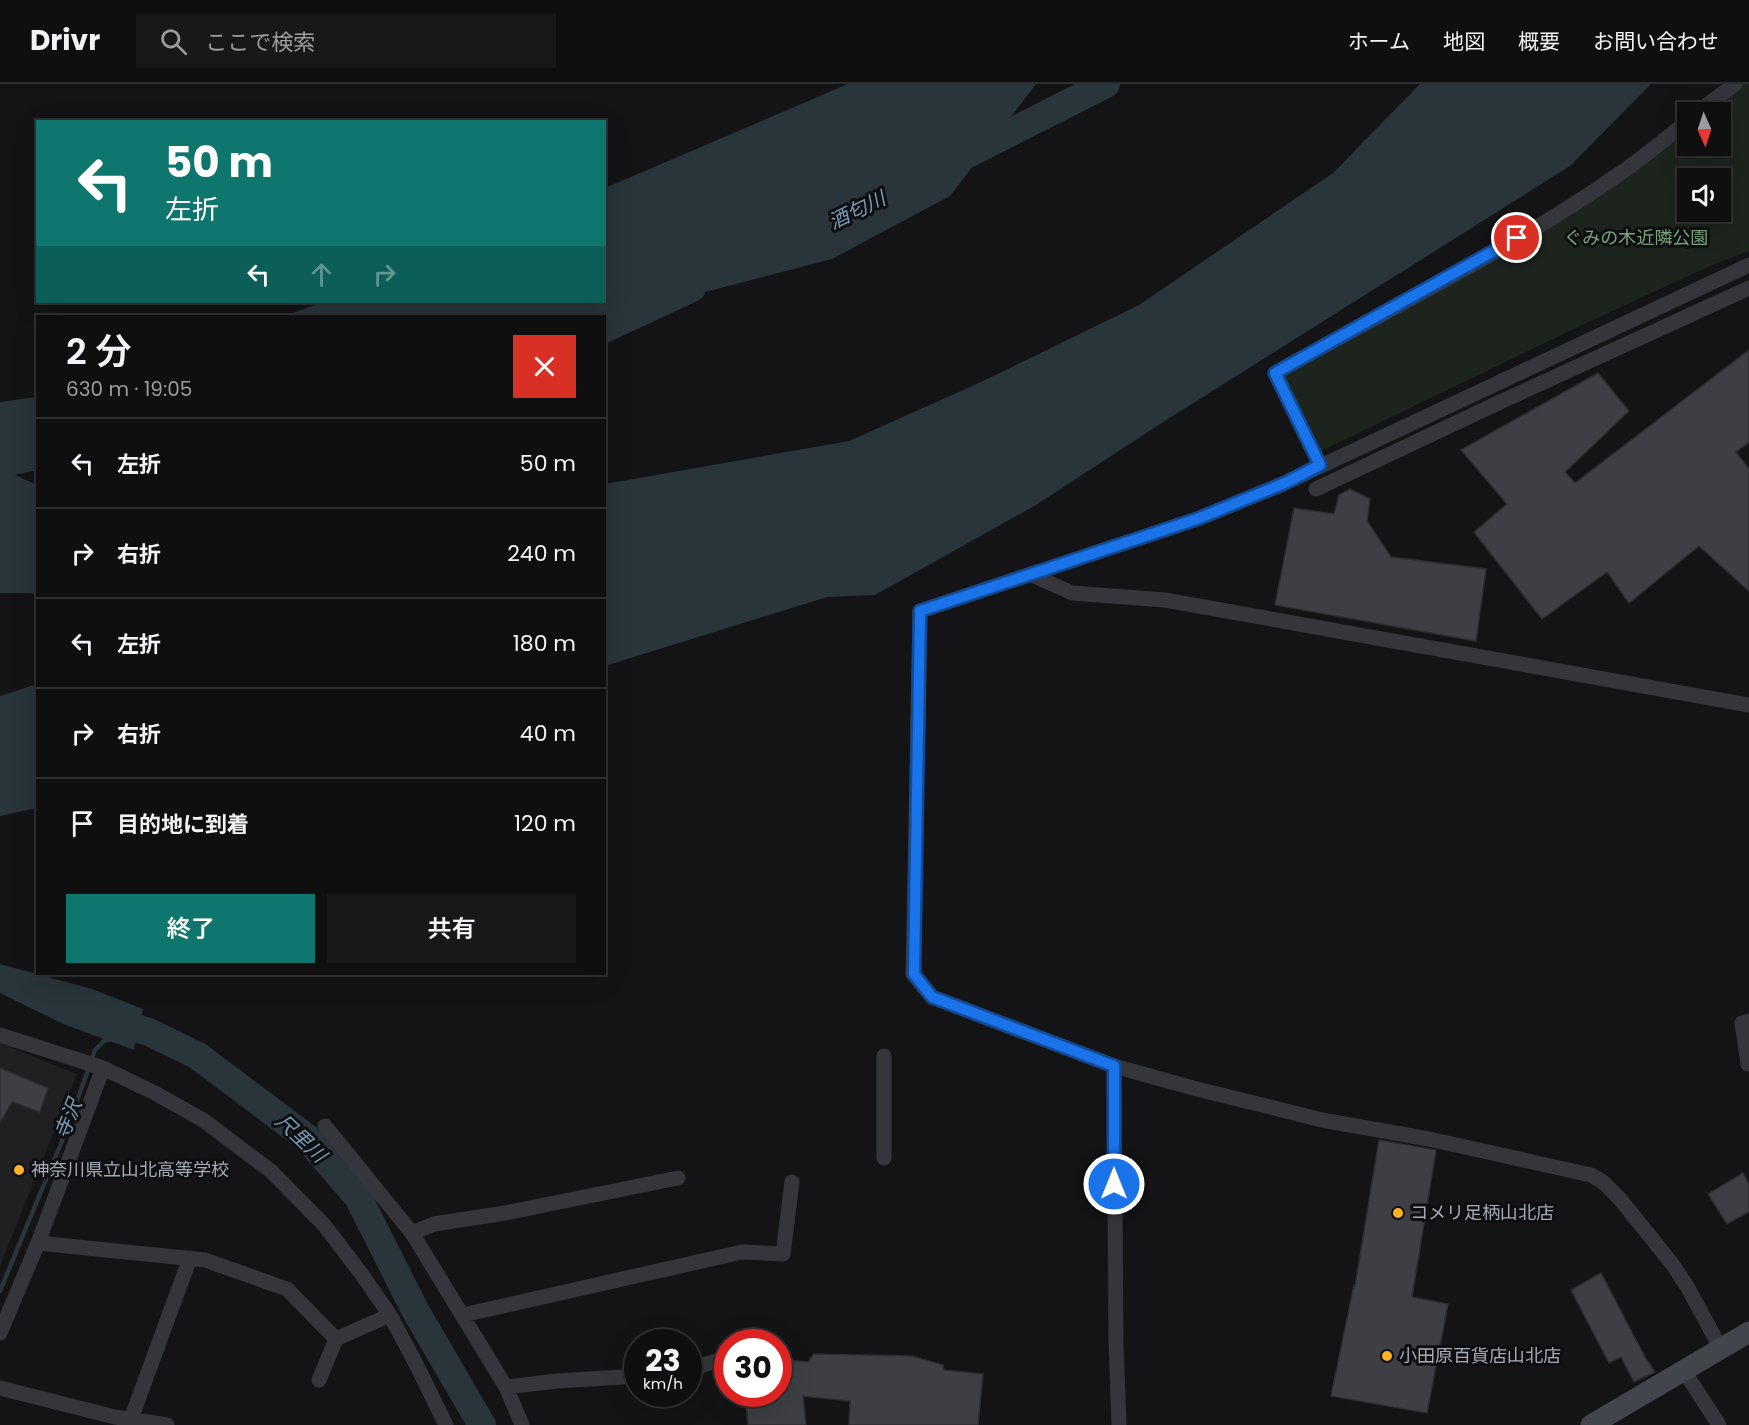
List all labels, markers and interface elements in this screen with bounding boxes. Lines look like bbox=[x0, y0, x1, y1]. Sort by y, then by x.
search box bbox=[136, 14, 556, 68]
text: Drivr bbox=[30, 21, 100, 60]
icon: search bbox=[157, 25, 190, 58]
text: ここで検索 bbox=[205, 27, 315, 58]
text: ホーム bbox=[1348, 27, 1410, 56]
text: 地図 bbox=[1443, 27, 1485, 56]
text: 概要 bbox=[1518, 27, 1560, 56]
text: お問い合わせ bbox=[1593, 27, 1719, 56]
north arrow bbox=[1677, 102, 1731, 156]
map controls bbox=[1677, 102, 1731, 222]
text: 50 m bbox=[165, 133, 273, 192]
icon: left bbox=[66, 144, 144, 222]
button: sound bbox=[1677, 168, 1731, 222]
water label: 酒匂川 bbox=[824, 183, 892, 236]
text: 左折 bbox=[165, 191, 219, 228]
pin bbox=[1491, 212, 1542, 263]
icon: arrive bbox=[1500, 221, 1533, 254]
park label: ぐみの木近隣公園 bbox=[1564, 225, 1708, 250]
icon: left bbox=[242, 258, 275, 291]
icon: ahead bbox=[305, 258, 338, 291]
icon: right bbox=[368, 258, 401, 291]
text: 2 分 bbox=[66, 326, 131, 377]
button: close bbox=[513, 335, 576, 398]
text: 630 m · 19:05 bbox=[66, 375, 192, 403]
icon: left bbox=[66, 447, 99, 480]
text: 50 m bbox=[520, 448, 576, 479]
text: 左折 bbox=[117, 449, 161, 480]
icon: right bbox=[66, 537, 99, 570]
text: 240 m bbox=[507, 538, 576, 569]
text: 右折 bbox=[117, 539, 161, 570]
icon: left bbox=[66, 627, 99, 660]
text: 180 m bbox=[513, 628, 576, 659]
text: 左折 bbox=[117, 629, 161, 660]
icon: right bbox=[66, 717, 99, 750]
text: 40 m bbox=[520, 718, 576, 749]
text: 右折 bbox=[117, 719, 161, 750]
icon: arrive bbox=[66, 807, 99, 840]
text: 120 m bbox=[514, 808, 576, 839]
text: 目的地に到着 bbox=[117, 809, 249, 840]
button: 終了 bbox=[66, 894, 315, 963]
button: 共有 bbox=[327, 894, 576, 963]
water label: 寺沢 bbox=[48, 1092, 90, 1143]
water label: 尺里川 bbox=[270, 1107, 334, 1170]
position arrow bbox=[1082, 1152, 1146, 1216]
place label: 神奈川県立山北高等学校 bbox=[31, 1157, 229, 1182]
marker: 神奈川県立山北高等学校 bbox=[12, 1163, 26, 1177]
place label: コメリ足柄山北店 bbox=[1410, 1200, 1554, 1225]
marker: コメリ足柄山北店 bbox=[1391, 1206, 1405, 1220]
speed limit sign: 30 bbox=[714, 1329, 792, 1407]
text: 23 bbox=[645, 1339, 681, 1382]
place label: 小田原百貨店山北店 bbox=[1399, 1343, 1561, 1368]
marker: 小田原百貨店山北店 bbox=[1380, 1349, 1394, 1363]
text: km/h bbox=[643, 1373, 683, 1394]

